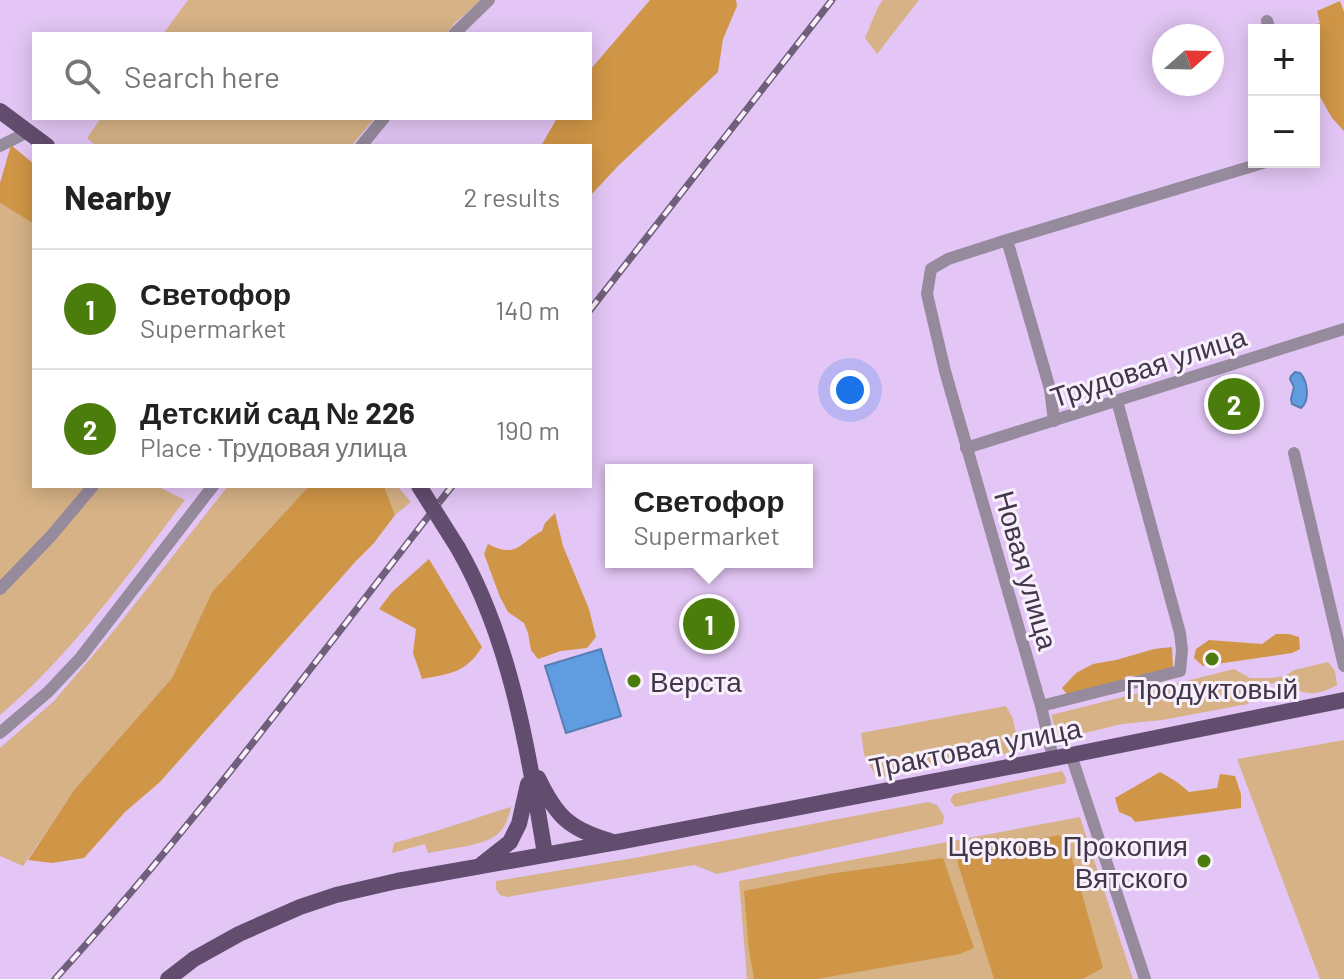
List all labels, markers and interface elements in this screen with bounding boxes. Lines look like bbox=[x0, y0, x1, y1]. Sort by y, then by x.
north arrow bbox=[1152, 24, 1224, 96]
map controls bbox=[1248, 24, 1320, 168]
button: + bbox=[1248, 24, 1320, 96]
search box bbox=[32, 32, 592, 120]
icon: search bbox=[60, 54, 104, 98]
text: Search here bbox=[124, 58, 280, 94]
button: − bbox=[1248, 96, 1320, 168]
text: Nearby bbox=[64, 176, 172, 217]
text: 2 results bbox=[464, 181, 560, 212]
text: Светофор bbox=[140, 275, 291, 311]
text: 1 bbox=[85, 294, 95, 325]
text: 140 m bbox=[495, 294, 560, 325]
text: Supermarket bbox=[140, 312, 287, 343]
street label: Трудовая улица bbox=[1046, 318, 1250, 414]
your location bbox=[830, 370, 870, 410]
pin: 2 bbox=[1208, 374, 1260, 434]
text: Детский сад № 226 bbox=[140, 394, 415, 430]
text: 2 bbox=[83, 414, 97, 445]
text: 190 m bbox=[496, 414, 560, 445]
text: Place · Трудовая улица bbox=[140, 431, 407, 462]
popup bbox=[605, 464, 813, 568]
text: Светофор bbox=[633, 482, 785, 518]
street label: Новая улица bbox=[988, 487, 1066, 654]
text: Supermarket bbox=[633, 519, 780, 550]
pin: 1 bbox=[683, 594, 735, 654]
marker: Продуктовый bbox=[1203, 650, 1221, 668]
place label: Верста bbox=[650, 664, 742, 698]
place label: Продуктовый bbox=[1126, 671, 1298, 705]
marker: Верста bbox=[625, 672, 643, 690]
street label: Трактовая улица bbox=[866, 710, 1084, 784]
place label: Церковь Прокопия Вятского bbox=[948, 828, 1188, 894]
marker: Церковь Прокопия Вятского bbox=[1195, 852, 1213, 870]

